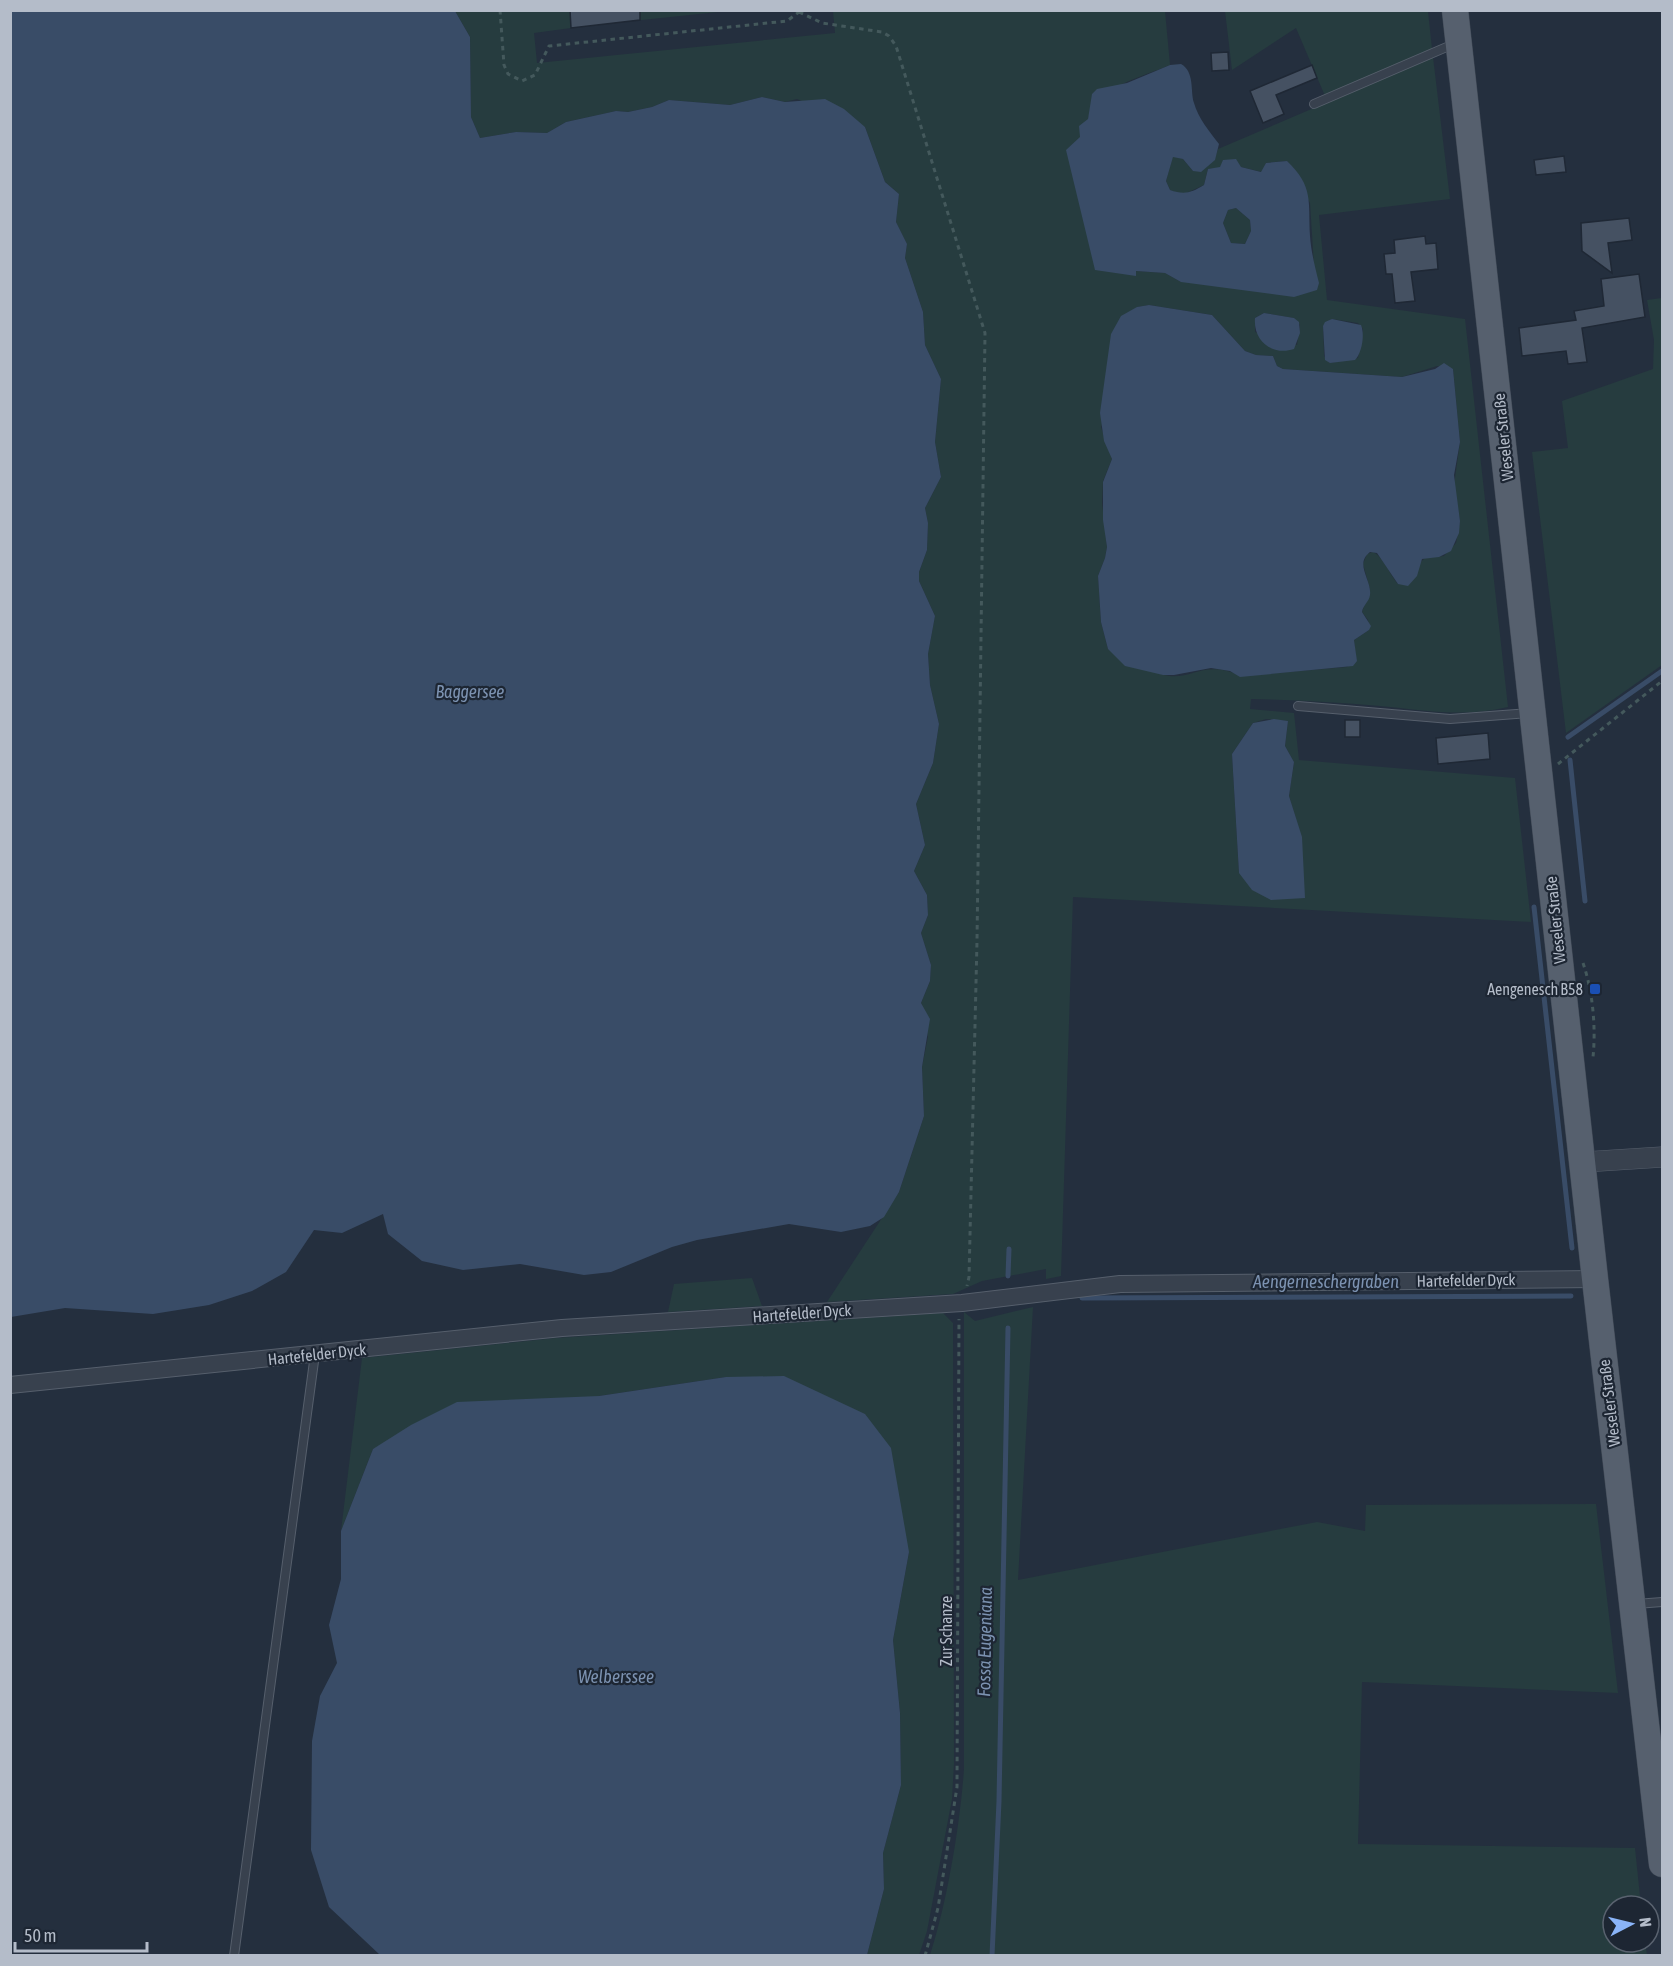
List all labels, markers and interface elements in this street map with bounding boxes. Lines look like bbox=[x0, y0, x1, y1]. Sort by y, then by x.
street label: Weseler Straße bbox=[1489, 393, 1517, 481]
water label: Baggersee bbox=[436, 681, 504, 702]
street label: Weseler Straße bbox=[1541, 876, 1569, 964]
place label: Aengenesch B58 bbox=[1487, 980, 1583, 999]
marker: Aengenesch B58 bbox=[1588, 982, 1602, 996]
street label: Hartefelder Dyck bbox=[1416, 1270, 1516, 1291]
water label: Aengerneschergraben bbox=[1252, 1271, 1399, 1292]
street label: Hartefelder Dyck bbox=[752, 1301, 852, 1326]
street label: Hartefelder Dyck bbox=[267, 1340, 367, 1369]
street label: Weseler Straße bbox=[1595, 1358, 1623, 1448]
water label: Fossa Eugeniana bbox=[973, 1586, 996, 1697]
street label: Zur Schanze bbox=[937, 1596, 955, 1666]
water label: Welberssee bbox=[578, 1666, 654, 1687]
north arrow bbox=[1601, 1894, 1661, 1954]
scale bar bbox=[15, 1915, 147, 1953]
text: N bbox=[1636, 1916, 1655, 1928]
text: 50 m bbox=[24, 1925, 56, 1946]

